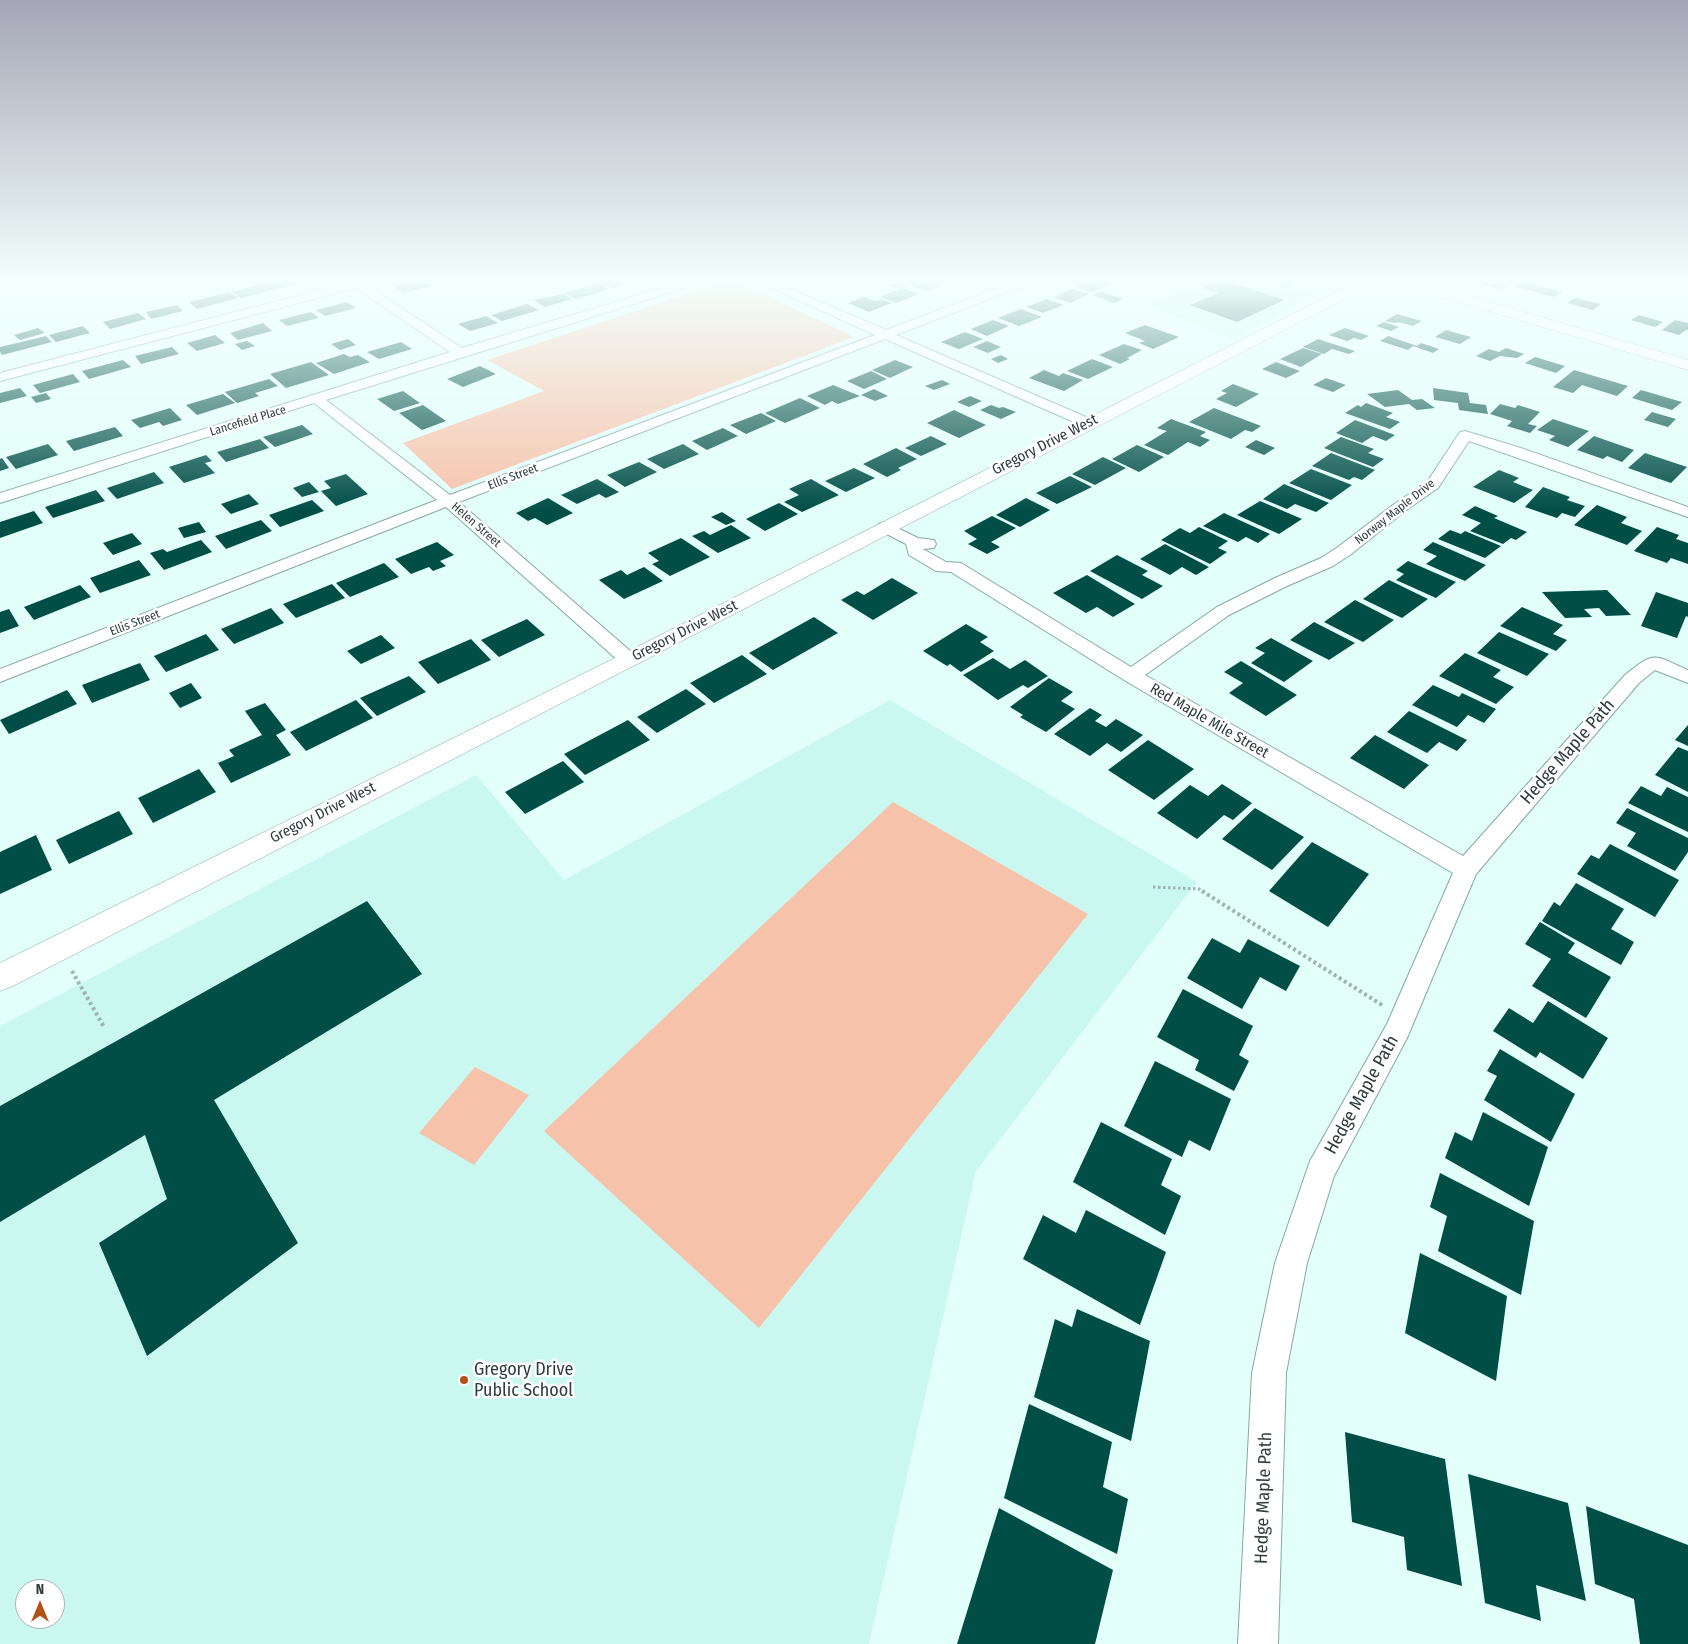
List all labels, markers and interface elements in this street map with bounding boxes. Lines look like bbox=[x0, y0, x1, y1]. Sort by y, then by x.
street label: Lancefield Place bbox=[208, 403, 288, 439]
street label: Gregory Drive West bbox=[989, 411, 1101, 479]
street label: Ellis Street bbox=[486, 461, 540, 493]
street label: Norway Maple Drive bbox=[1352, 476, 1438, 548]
street label: Helen Street bbox=[448, 500, 504, 550]
street label: Gregory Drive West bbox=[629, 597, 741, 665]
street label: Ellis Street bbox=[108, 607, 162, 639]
street label: Red Maple Mile Street bbox=[1147, 680, 1271, 762]
street label: Hedge Maple Path bbox=[1516, 695, 1620, 809]
street label: Gregory Drive West bbox=[267, 779, 379, 847]
street label: Hedge Maple Path bbox=[1320, 1032, 1404, 1158]
place label: Gregory Drive Public School bbox=[474, 1359, 573, 1402]
marker: Gregory Drive Public School bbox=[458, 1374, 470, 1386]
street label: Hedge Maple Path bbox=[1251, 1431, 1277, 1565]
north arrow bbox=[15, 1579, 65, 1629]
text: N bbox=[36, 1581, 44, 1598]

